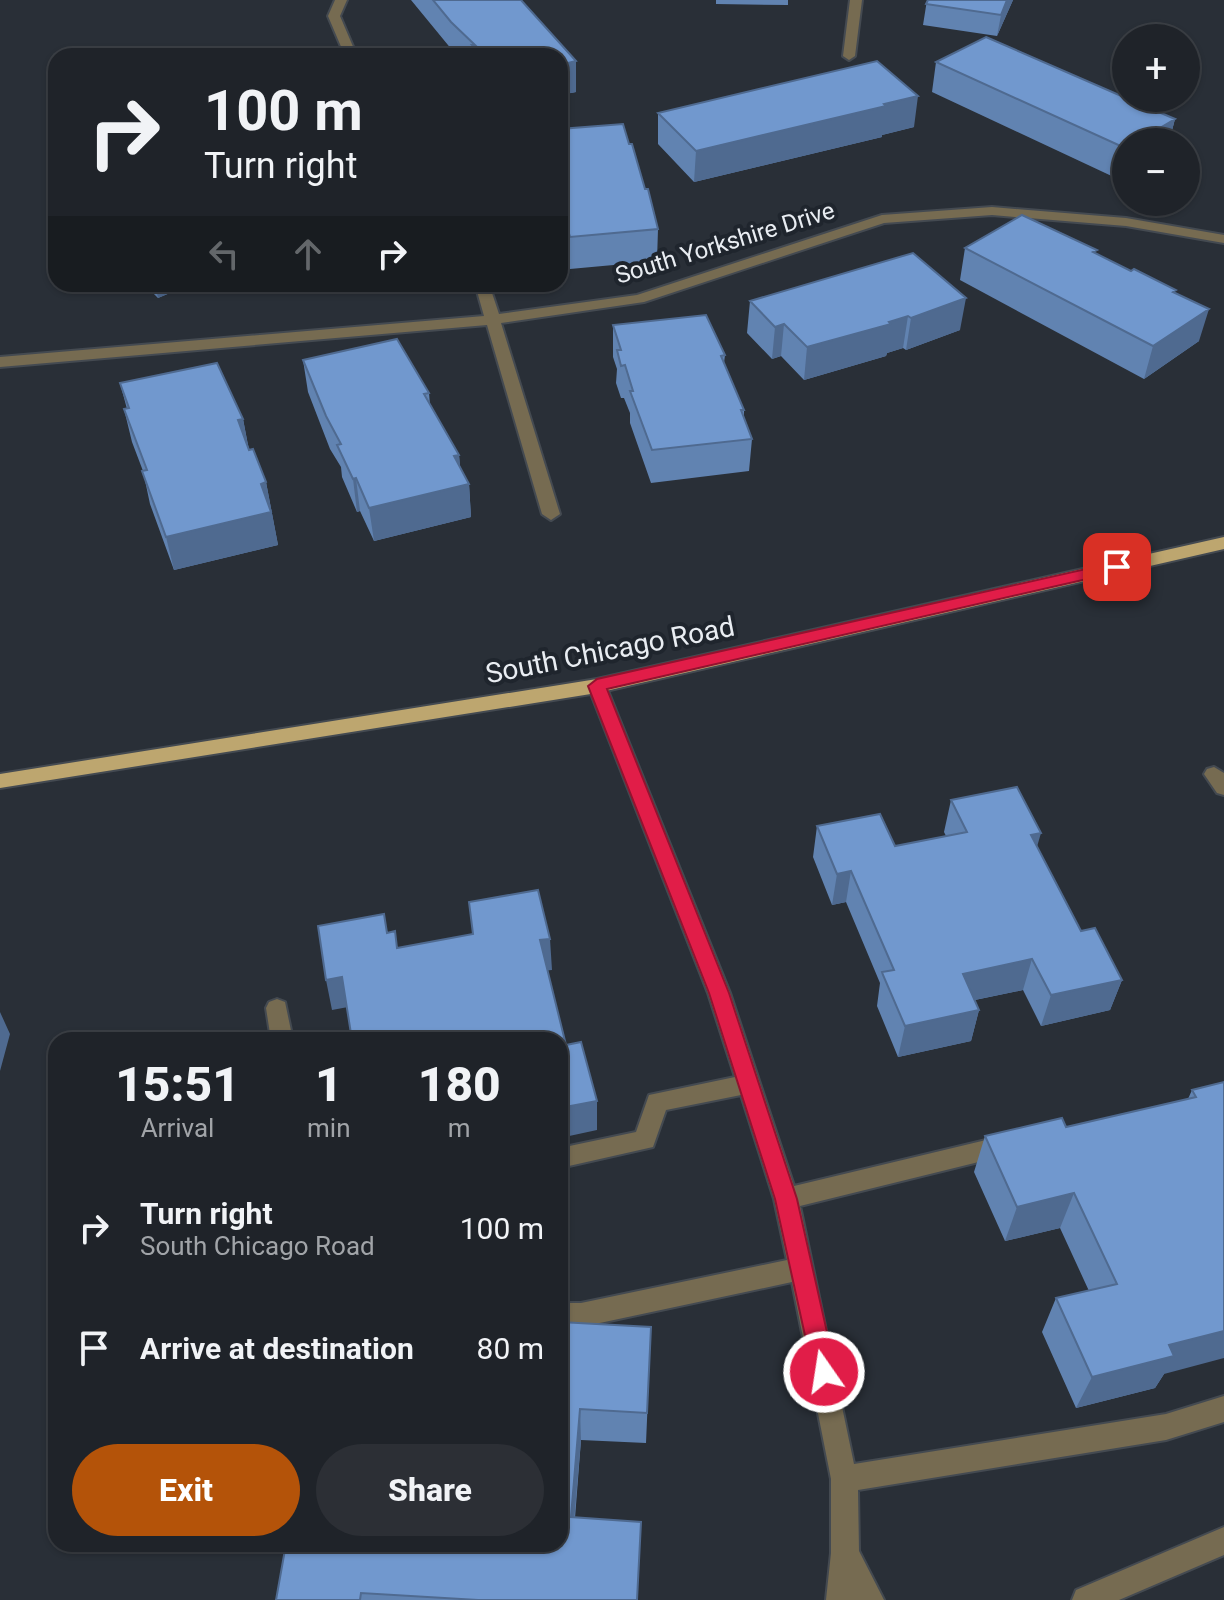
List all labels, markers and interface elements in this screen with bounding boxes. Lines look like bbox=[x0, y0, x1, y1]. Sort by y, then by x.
map controls bbox=[1112, 24, 1200, 216]
button: + bbox=[1112, 24, 1200, 112]
text: 100 m bbox=[204, 78, 363, 144]
icon: right bbox=[72, 80, 176, 184]
button: − bbox=[1112, 128, 1200, 216]
text: Turn right bbox=[204, 145, 357, 187]
street label: South Yorkshire Drive bbox=[612, 196, 838, 290]
icon: left bbox=[202, 232, 246, 276]
icon: ahead bbox=[286, 232, 330, 276]
icon: right bbox=[370, 232, 414, 276]
pin bbox=[1083, 533, 1151, 601]
icon: arrive bbox=[1095, 545, 1139, 589]
street label: South Chicago Road bbox=[483, 610, 737, 690]
text: 15:51 bbox=[115, 1056, 240, 1113]
text: 1 bbox=[315, 1056, 343, 1113]
text: 180 bbox=[418, 1056, 501, 1113]
text: Arrival bbox=[141, 1113, 214, 1143]
text: min bbox=[307, 1113, 351, 1143]
text: m bbox=[448, 1113, 471, 1143]
text: Turn right bbox=[140, 1196, 273, 1231]
icon: right bbox=[72, 1206, 116, 1250]
text: 100 m bbox=[460, 1211, 544, 1246]
text: South Chicago Road bbox=[140, 1231, 375, 1261]
icon: arrive bbox=[72, 1326, 116, 1370]
position arrow bbox=[782, 1330, 866, 1414]
text: Arrive at destination bbox=[140, 1331, 414, 1366]
text: 80 m bbox=[477, 1331, 544, 1366]
button: Exit bbox=[72, 1444, 300, 1536]
button: Share bbox=[316, 1444, 544, 1536]

